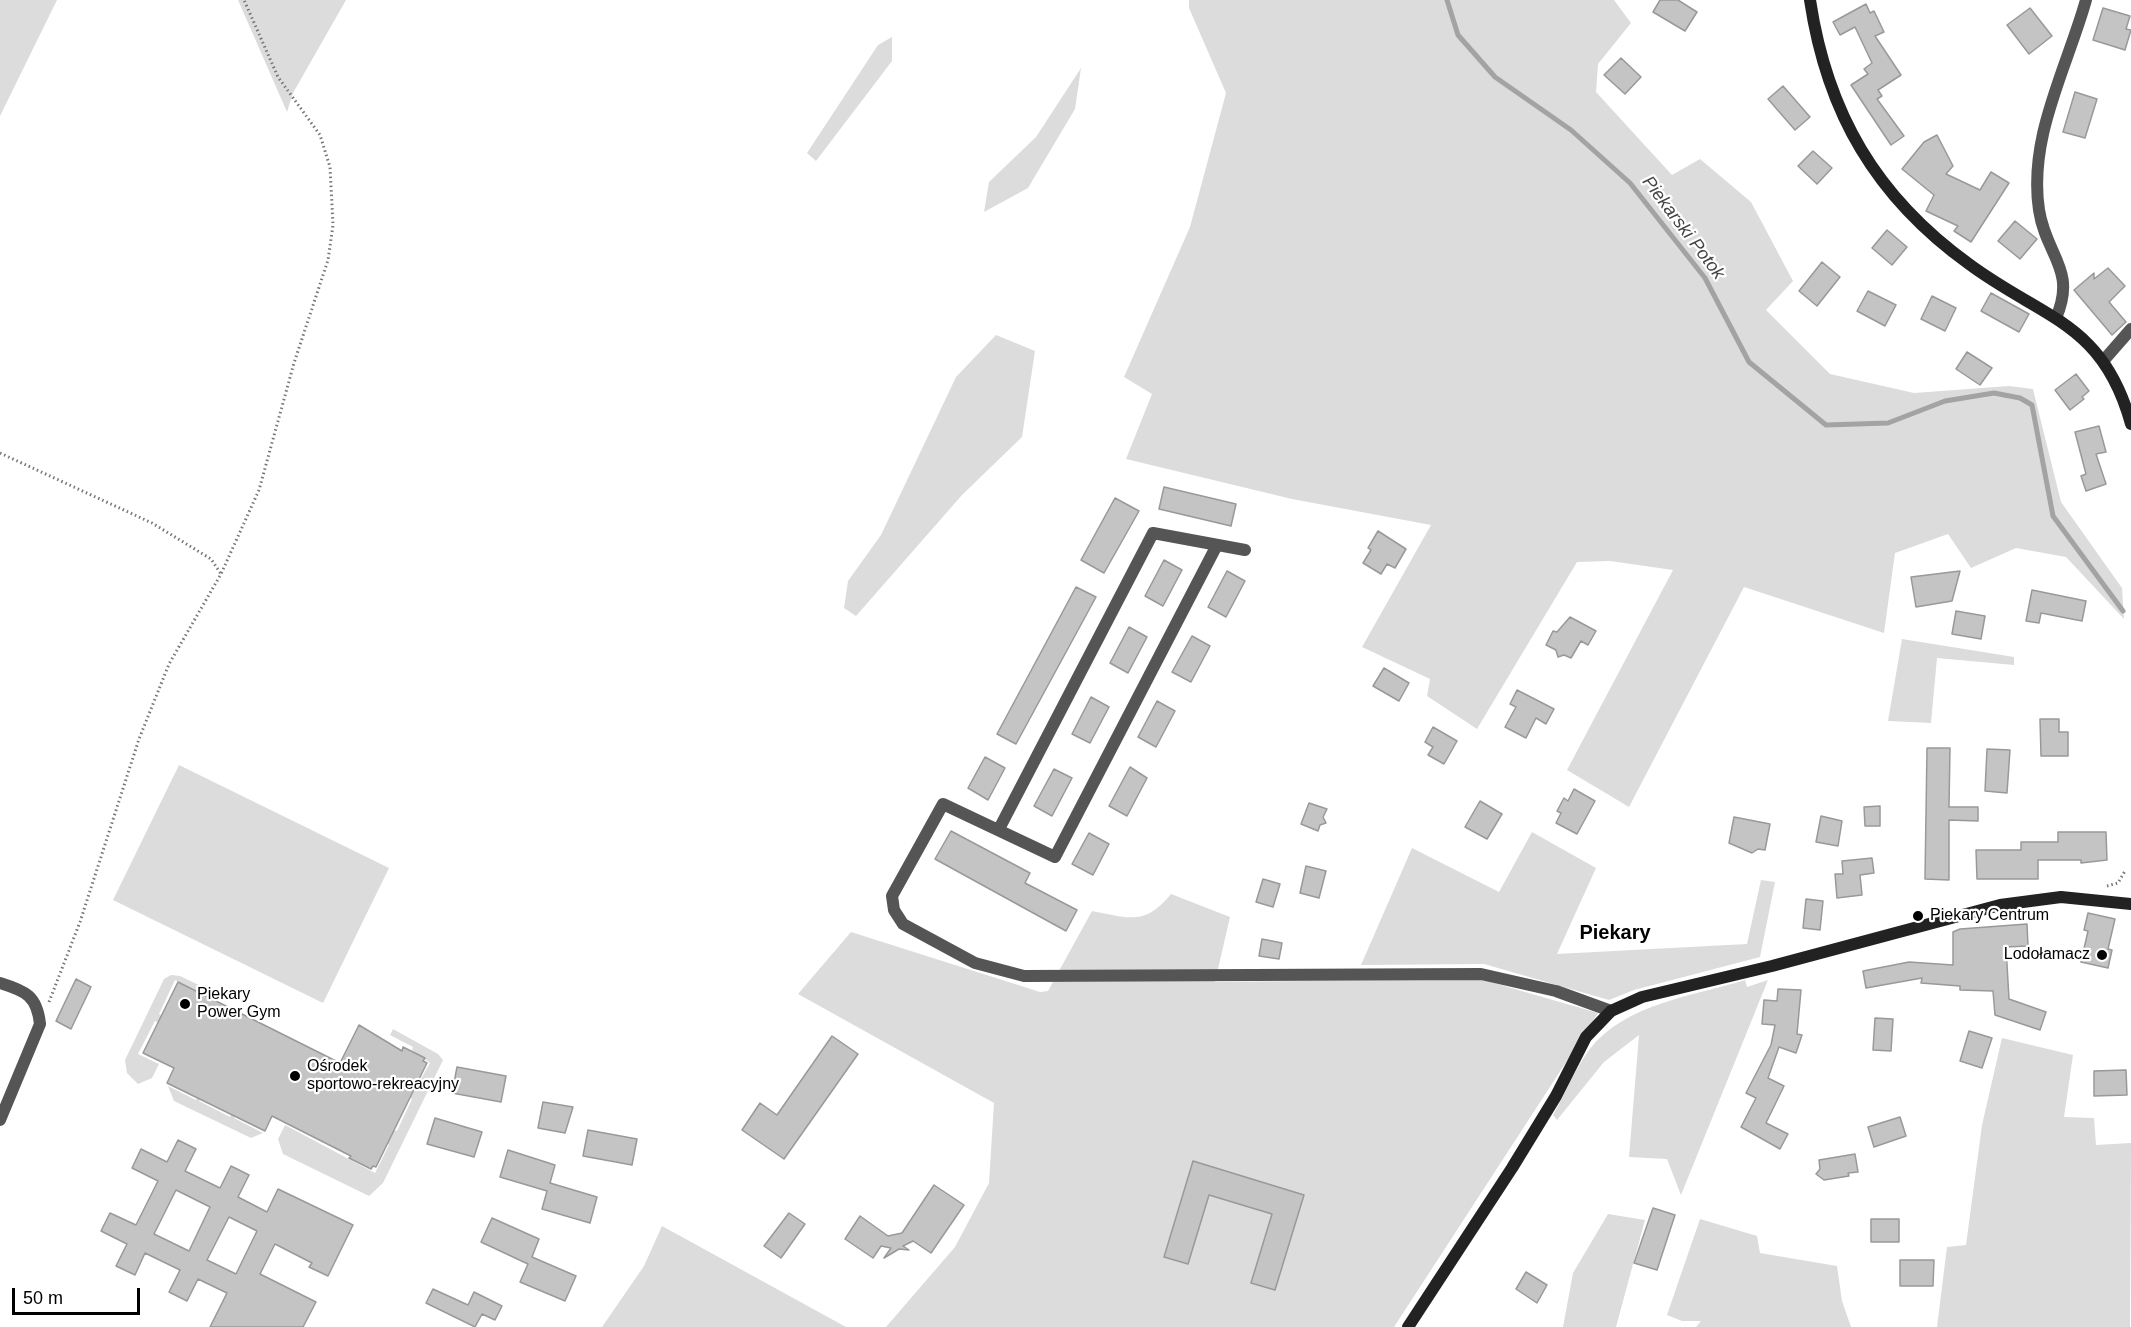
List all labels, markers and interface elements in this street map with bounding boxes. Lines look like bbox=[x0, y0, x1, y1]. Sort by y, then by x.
water label: Piekarski Potok bbox=[1637, 172, 1729, 284]
place label: Piekary Centrum bbox=[1930, 906, 2049, 926]
marker: Piekary Centrum bbox=[1911, 909, 1925, 923]
district label: Piekary bbox=[1579, 921, 1651, 945]
place label: Lodołamacz bbox=[2004, 945, 2090, 965]
marker: Lodołamacz bbox=[2095, 948, 2109, 962]
place label: Piekary Power Gym bbox=[197, 985, 281, 1023]
marker: Piekary Power Gym bbox=[178, 997, 192, 1011]
place label: Ośrodek sportowo-rekreacyjny bbox=[307, 1057, 459, 1095]
marker: Ośrodek sportowo-rekreacyjny bbox=[288, 1069, 302, 1083]
scale bar bbox=[15, 1276, 142, 1314]
text: 50 m bbox=[23, 1288, 63, 1308]

